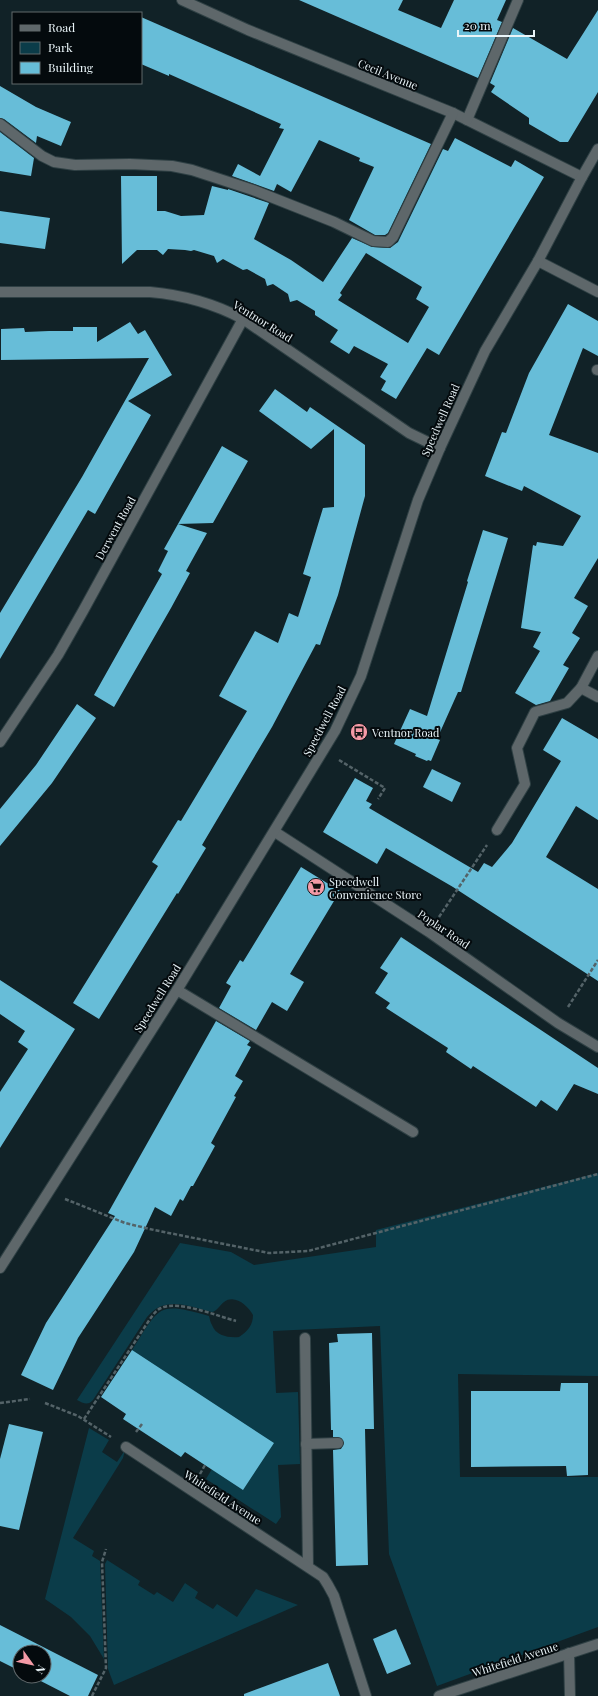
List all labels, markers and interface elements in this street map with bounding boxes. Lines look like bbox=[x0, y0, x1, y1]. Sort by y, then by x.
legend bbox=[12, 12, 142, 84]
scale bar bbox=[458, 12, 534, 38]
text: 20 m bbox=[464, 17, 491, 33]
text: Road bbox=[48, 19, 75, 35]
text: Park bbox=[48, 39, 73, 55]
street label: Cecil Avenue bbox=[356, 55, 421, 93]
text: Building bbox=[48, 59, 94, 75]
street label: Ventnor Road bbox=[230, 296, 296, 346]
street label: Speedwell Road bbox=[417, 381, 463, 459]
street label: Derwent Road bbox=[91, 493, 139, 562]
street label: Speedwell Road bbox=[299, 683, 349, 759]
bus stop icon: Ventnor Road bbox=[349, 722, 369, 742]
place label: Ventnor Road bbox=[371, 725, 440, 740]
place label: Speedwell Convenience Store bbox=[329, 874, 422, 902]
supermarket icon: Speedwell Convenience Store bbox=[306, 877, 326, 897]
street label: Poplar Road bbox=[415, 906, 473, 952]
street label: Speedwell Road bbox=[130, 961, 184, 1035]
street label: Whitefield Avenue bbox=[181, 1466, 265, 1528]
street label: Whitefield Avenue bbox=[469, 1638, 560, 1680]
north arrow bbox=[12, 1644, 52, 1684]
text: N bbox=[32, 1662, 49, 1677]

